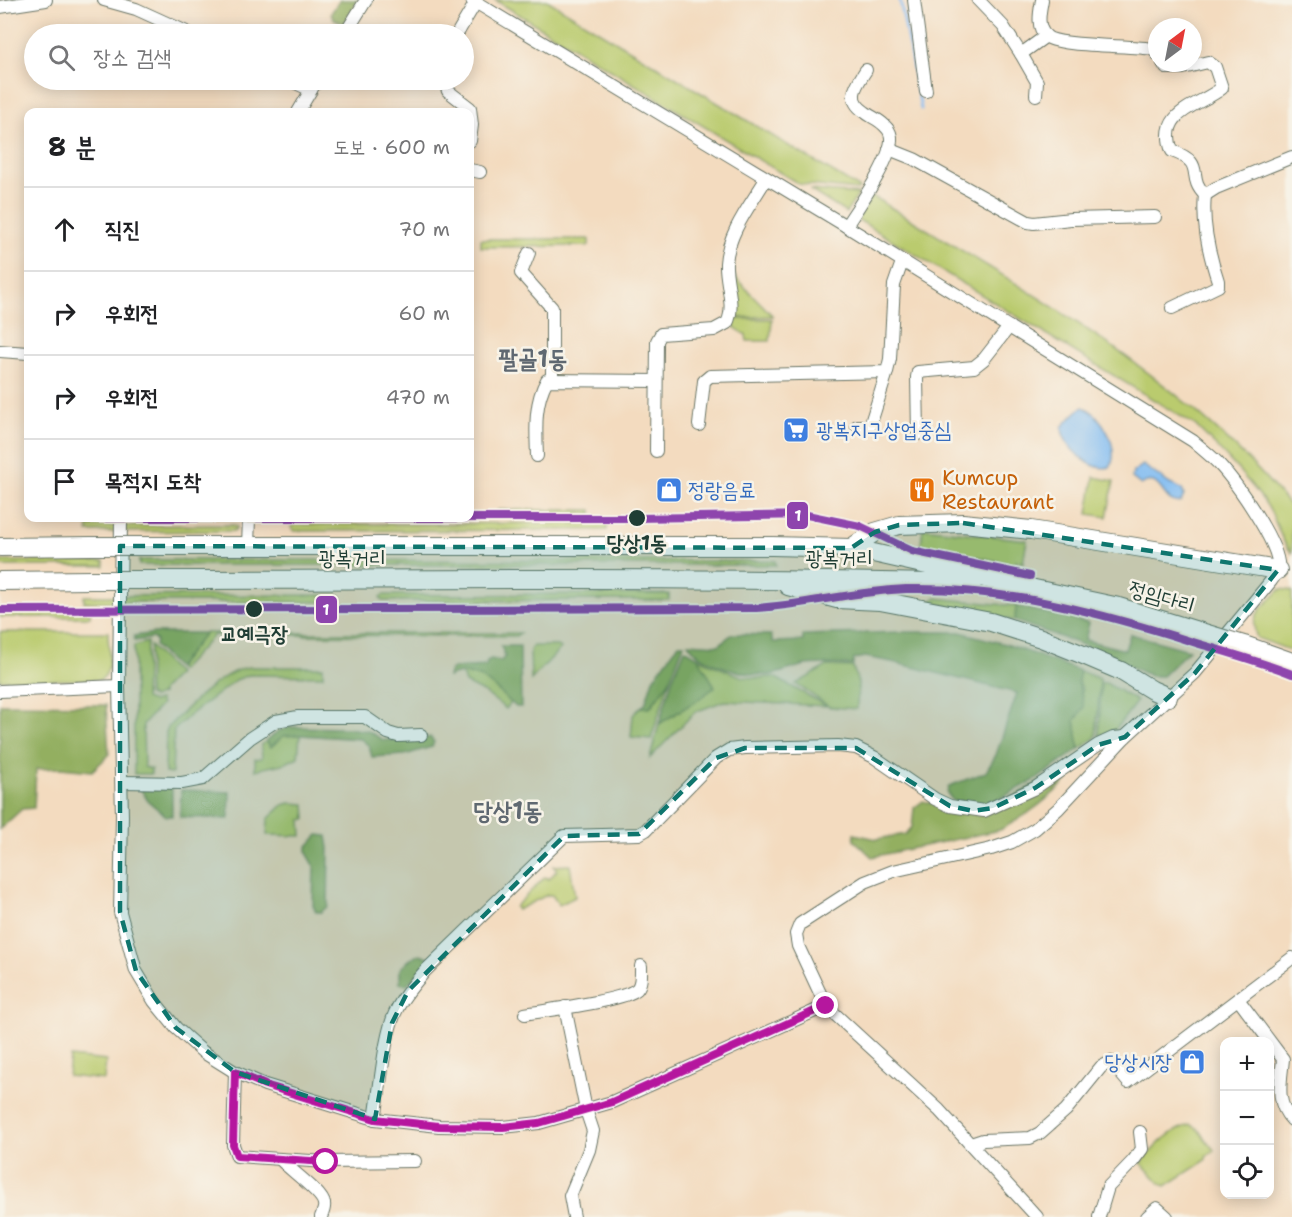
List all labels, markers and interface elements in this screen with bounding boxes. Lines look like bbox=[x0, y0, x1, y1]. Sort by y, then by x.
north arrow bbox=[1148, 18, 1202, 72]
search box bbox=[24, 24, 474, 90]
icon: search bbox=[45, 41, 78, 74]
text: 장소 검색 bbox=[93, 43, 171, 72]
text: 8 분 bbox=[48, 129, 96, 164]
text: 도보 · 600 m bbox=[333, 134, 450, 160]
icon: ahead bbox=[48, 213, 81, 246]
text: 직진 bbox=[105, 215, 140, 244]
text: 70 m bbox=[398, 216, 450, 242]
icon: right bbox=[48, 297, 81, 330]
text: 우회전 bbox=[105, 299, 158, 328]
text: 60 m bbox=[398, 300, 450, 326]
district label: 팔골1동 bbox=[499, 343, 567, 375]
icon: right bbox=[48, 381, 81, 414]
text: 우회전 bbox=[105, 383, 158, 412]
text: 470 m bbox=[386, 384, 450, 410]
supermarket icon: 광복지구상업중심 bbox=[781, 415, 811, 445]
place label: 광복지구상업중심 bbox=[816, 416, 951, 444]
place label: Kumcup Restaurant bbox=[942, 464, 1054, 516]
icon: arrive bbox=[48, 465, 81, 498]
text: 목적지 도착 bbox=[105, 467, 201, 496]
shop icon: 정랑음료 bbox=[654, 475, 684, 505]
restaurant icon: Kumcup Restaurant bbox=[907, 475, 937, 505]
place label: 정랑음료 bbox=[688, 476, 756, 504]
line badge: 1 bbox=[786, 501, 809, 530]
text: 1 bbox=[794, 505, 802, 526]
marker: 당상1동 bbox=[627, 508, 647, 528]
place label: 당상1동 bbox=[607, 529, 667, 557]
street label: 광복거리 bbox=[318, 544, 386, 572]
street label: 광복거리 bbox=[805, 544, 873, 572]
street label: 정임다리 bbox=[1126, 574, 1198, 620]
line badge: 1 bbox=[315, 595, 338, 624]
marker: 교예극장 bbox=[244, 599, 264, 619]
text: 1 bbox=[322, 599, 330, 620]
place label: 교예극장 bbox=[220, 620, 288, 648]
district label: 당상1동 bbox=[474, 795, 542, 827]
route end bbox=[812, 992, 838, 1018]
map controls bbox=[1220, 1037, 1274, 1199]
button: + bbox=[1220, 1037, 1274, 1091]
shop icon: 당상시장 bbox=[1177, 1047, 1207, 1077]
place label: 당상시장 bbox=[1104, 1048, 1172, 1076]
button: − bbox=[1220, 1091, 1274, 1145]
button: locate bbox=[1220, 1145, 1274, 1199]
route start bbox=[312, 1148, 338, 1174]

